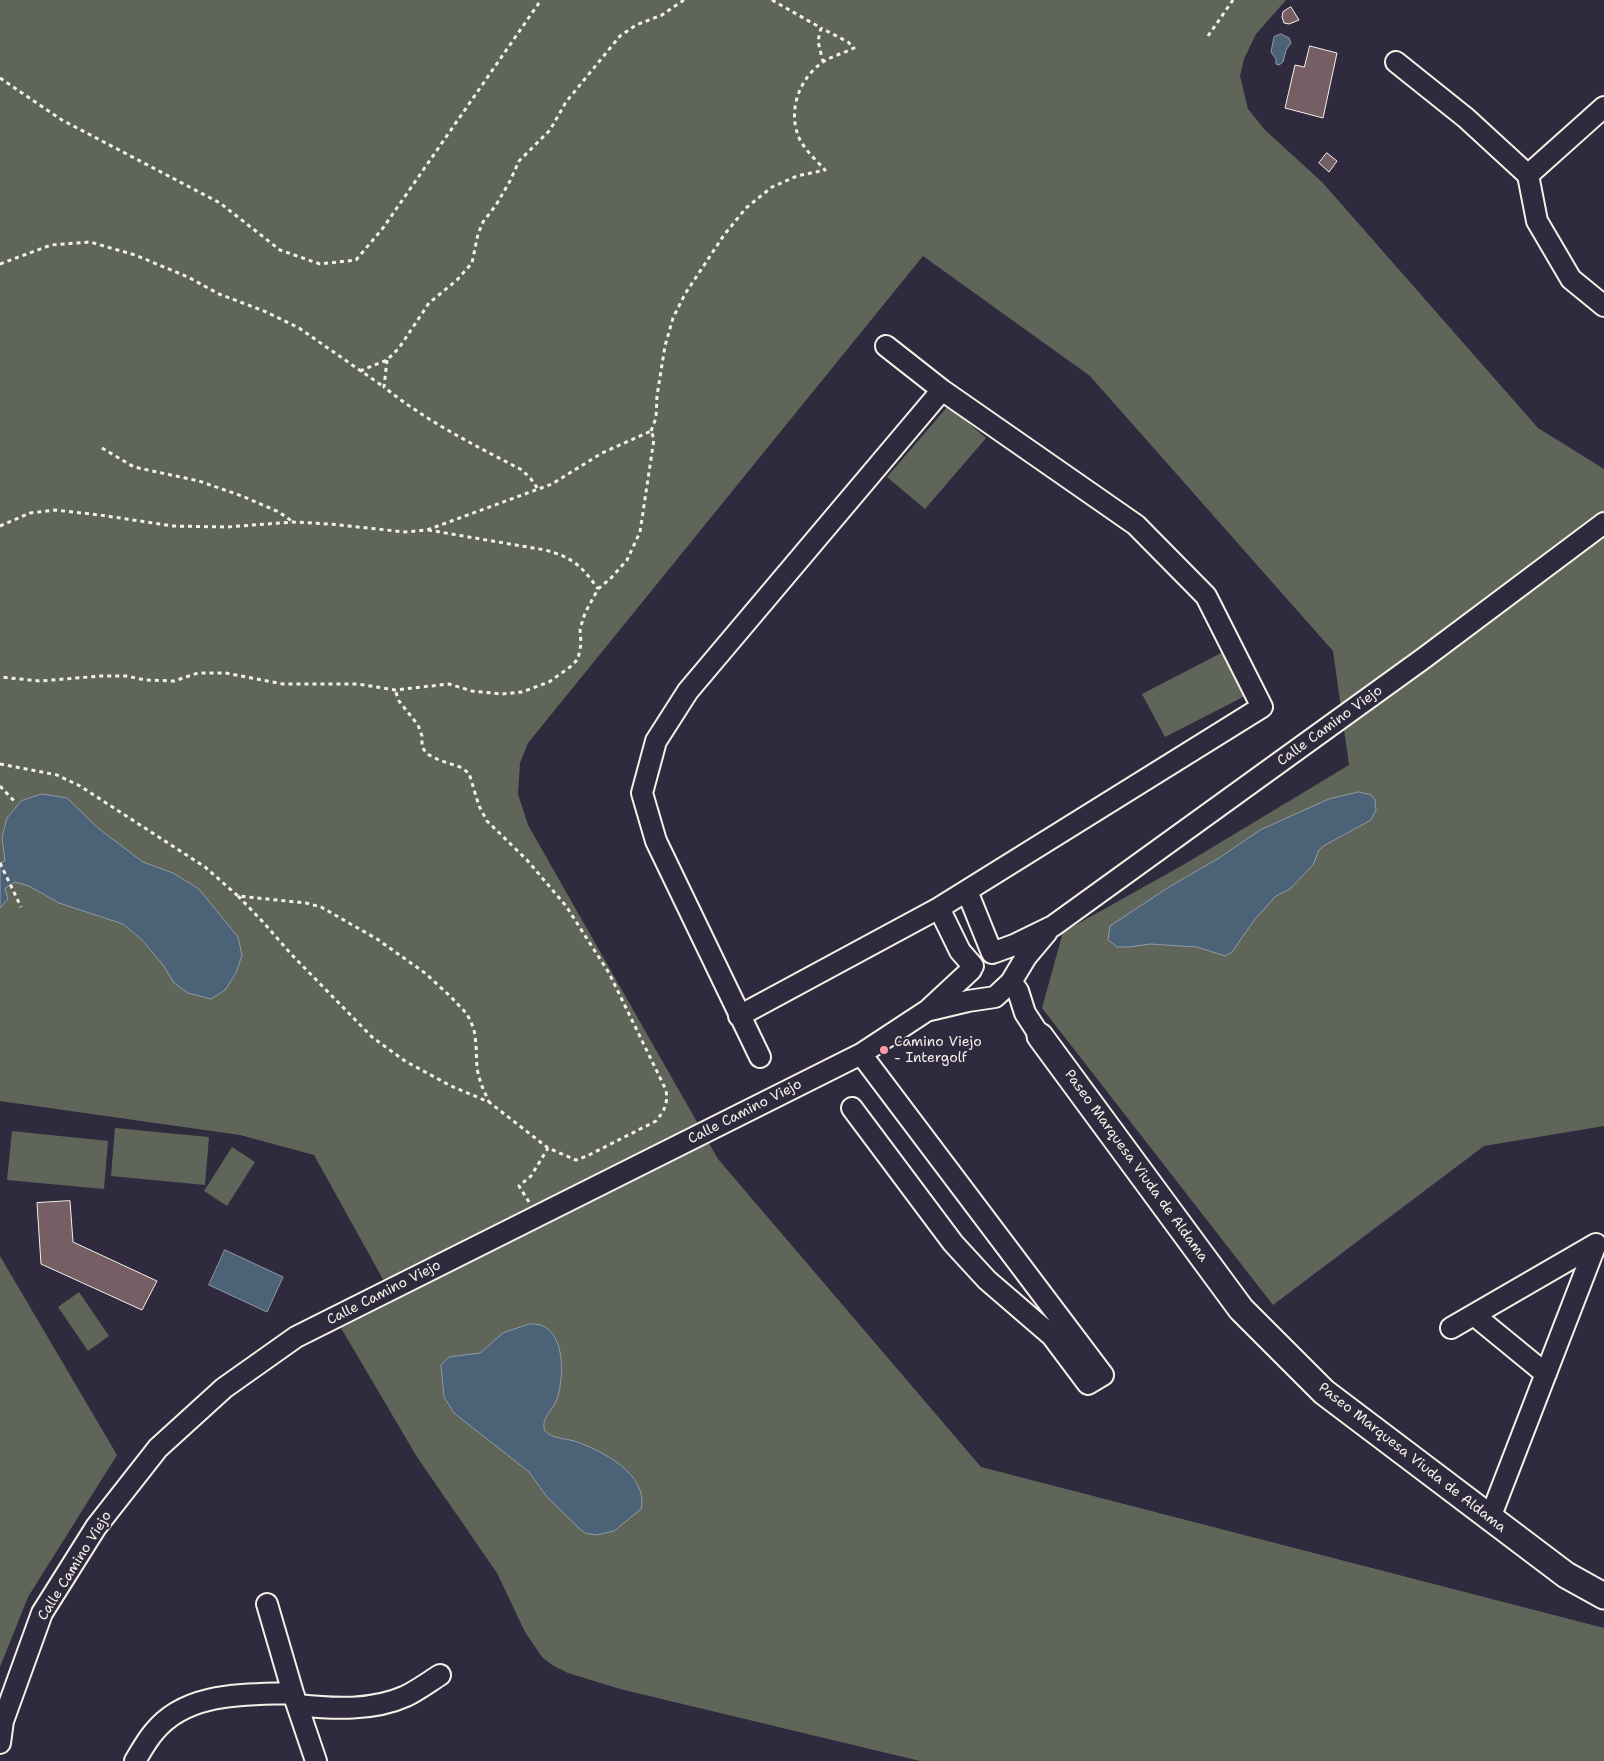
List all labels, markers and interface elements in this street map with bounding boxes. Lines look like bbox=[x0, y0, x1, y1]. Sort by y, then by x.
street label: Calle Camino Viejo bbox=[1274, 682, 1386, 770]
place label: Camino Viejo - Intergolf bbox=[894, 1034, 982, 1066]
marker: Camino Viejo - Intergolf bbox=[878, 1044, 890, 1056]
street label: Paseo Marquesa Viuda de Aldama bbox=[1061, 1067, 1211, 1265]
street label: Calle Camino Viejo bbox=[685, 1076, 805, 1148]
street label: Calle Camino Viejo bbox=[324, 1257, 444, 1329]
street label: Paseo Marquesa Viuda de Aldama bbox=[1315, 1380, 1509, 1536]
street label: Calle Camino Viejo bbox=[35, 1508, 115, 1624]

